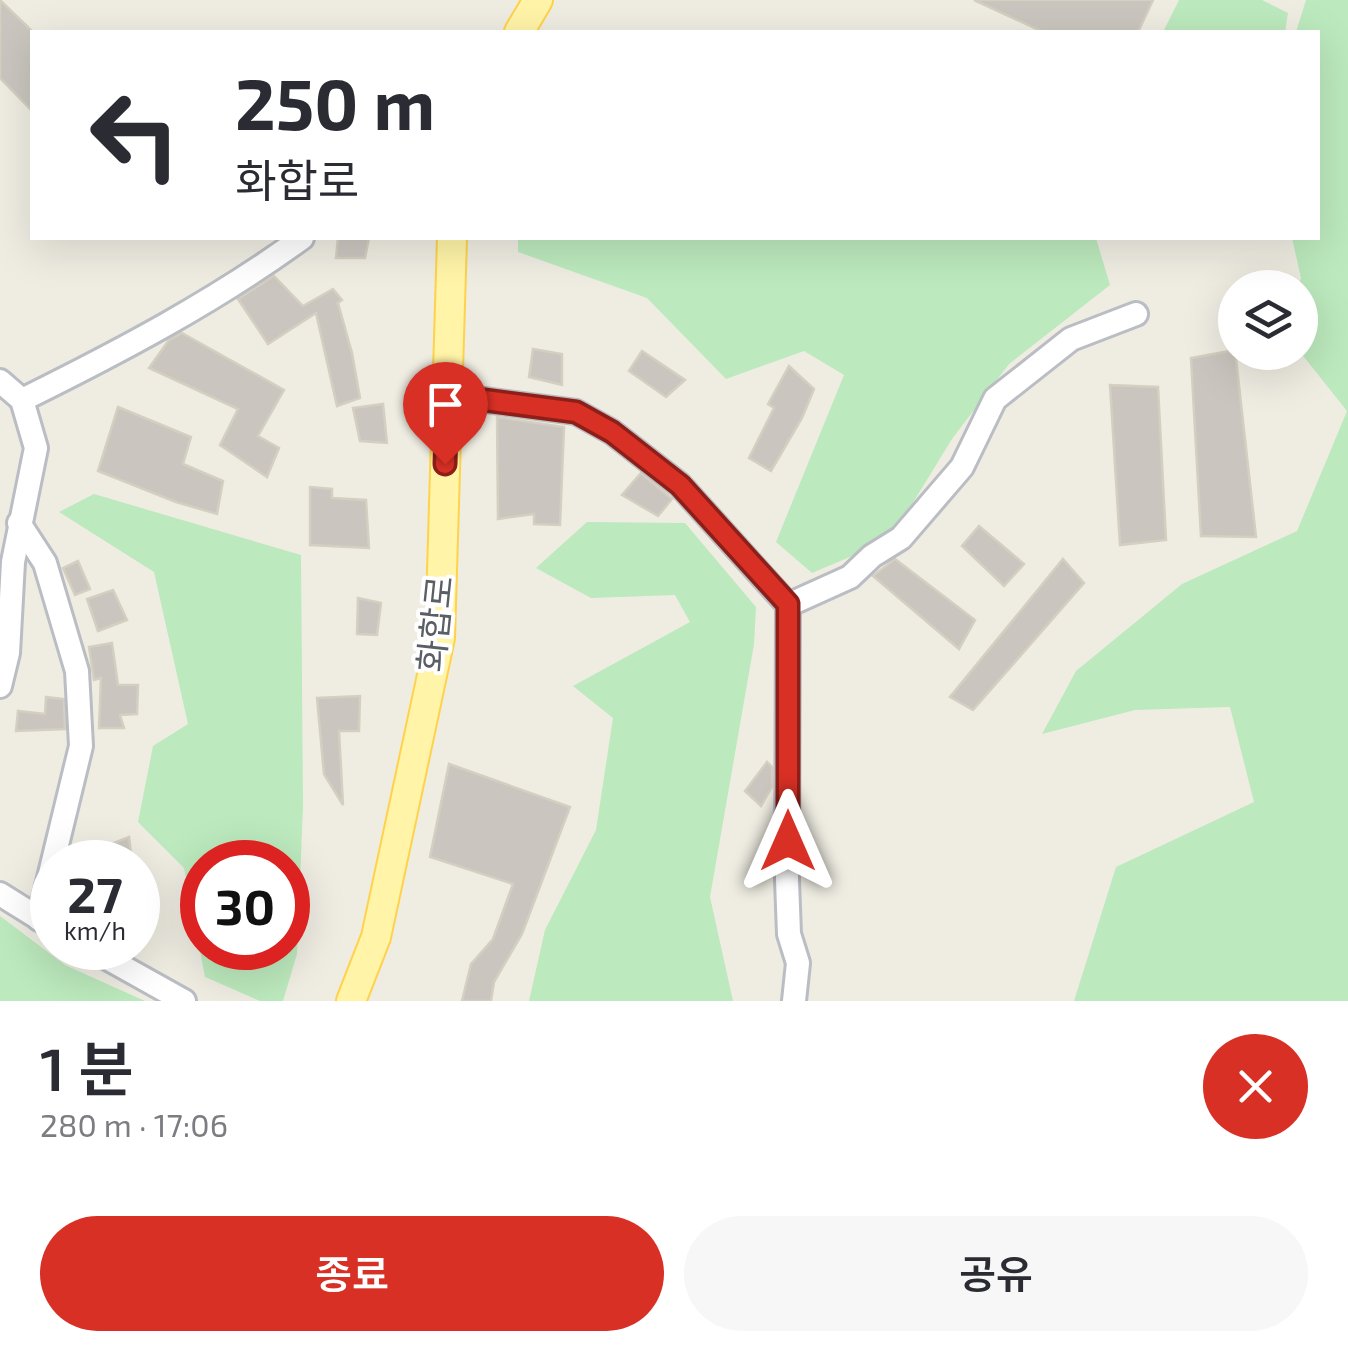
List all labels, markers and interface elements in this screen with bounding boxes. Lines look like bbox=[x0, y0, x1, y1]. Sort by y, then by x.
text: 250 m bbox=[235, 60, 435, 144]
icon: left bbox=[70, 70, 200, 200]
text: 화합로 bbox=[235, 152, 359, 206]
map controls bbox=[1218, 270, 1318, 370]
button: layers bbox=[1218, 270, 1318, 370]
pin bbox=[403, 362, 488, 465]
icon: arrive bbox=[418, 377, 473, 432]
street label: 화합로 bbox=[408, 574, 460, 674]
position arrow bbox=[736, 789, 840, 893]
speed limit sign: 30 bbox=[180, 840, 310, 970]
text: 27 bbox=[67, 863, 123, 923]
text: km/h bbox=[64, 915, 126, 945]
text: 1 분 bbox=[40, 1031, 133, 1103]
button: close bbox=[1203, 1034, 1308, 1139]
text: 280 m · 17:06 bbox=[40, 1105, 228, 1143]
button: 종료 bbox=[40, 1216, 664, 1331]
button: 공유 bbox=[684, 1216, 1308, 1331]

